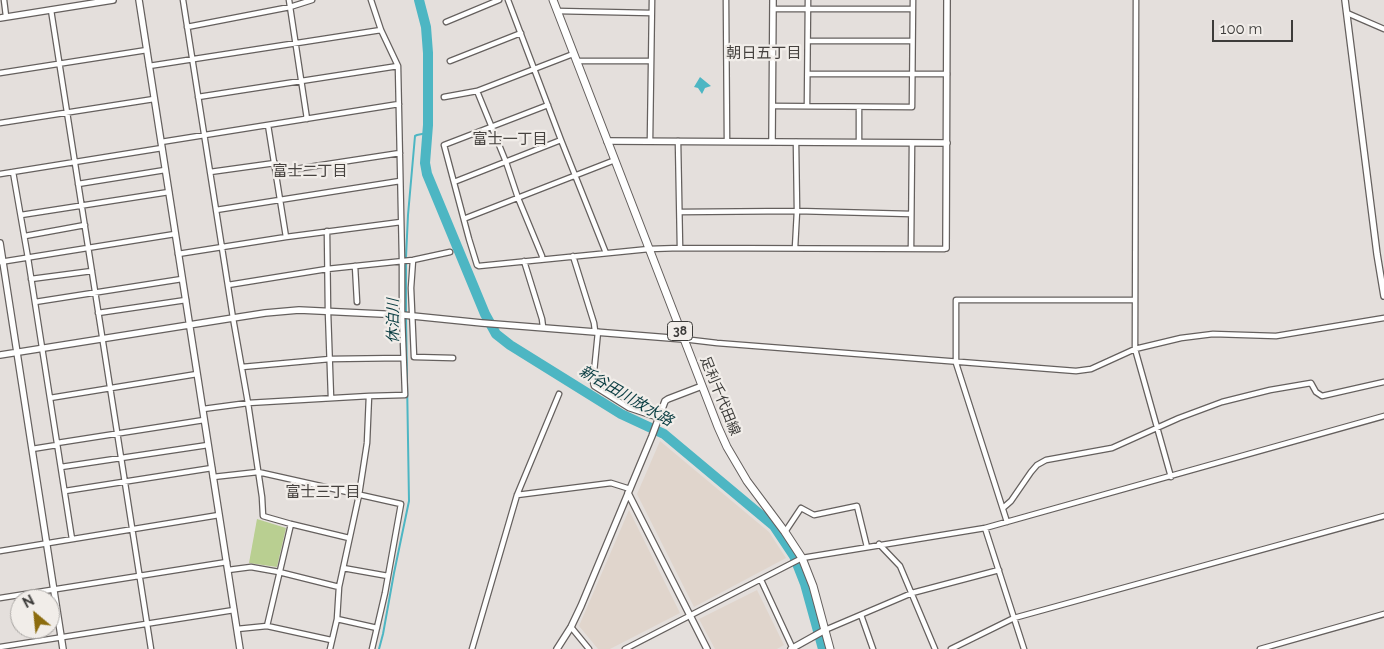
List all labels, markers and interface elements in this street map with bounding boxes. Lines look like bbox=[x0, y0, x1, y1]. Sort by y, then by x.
scale bar bbox=[1214, 10, 1295, 42]
text: 100 m bbox=[1220, 20, 1262, 38]
district label: 朝日五丁目 bbox=[727, 44, 801, 62]
district label: 富士一丁目 bbox=[473, 130, 547, 148]
district label: 富士二丁目 bbox=[273, 162, 347, 180]
water label: 休泊川 bbox=[384, 299, 402, 343]
road number: 38 bbox=[668, 322, 692, 341]
street label: 足利千代田線 bbox=[696, 354, 744, 438]
water label: 新谷田川放水路 bbox=[576, 362, 676, 430]
district label: 富士三丁目 bbox=[286, 483, 360, 501]
north arrow bbox=[10, 589, 60, 639]
text: N bbox=[20, 592, 37, 611]

